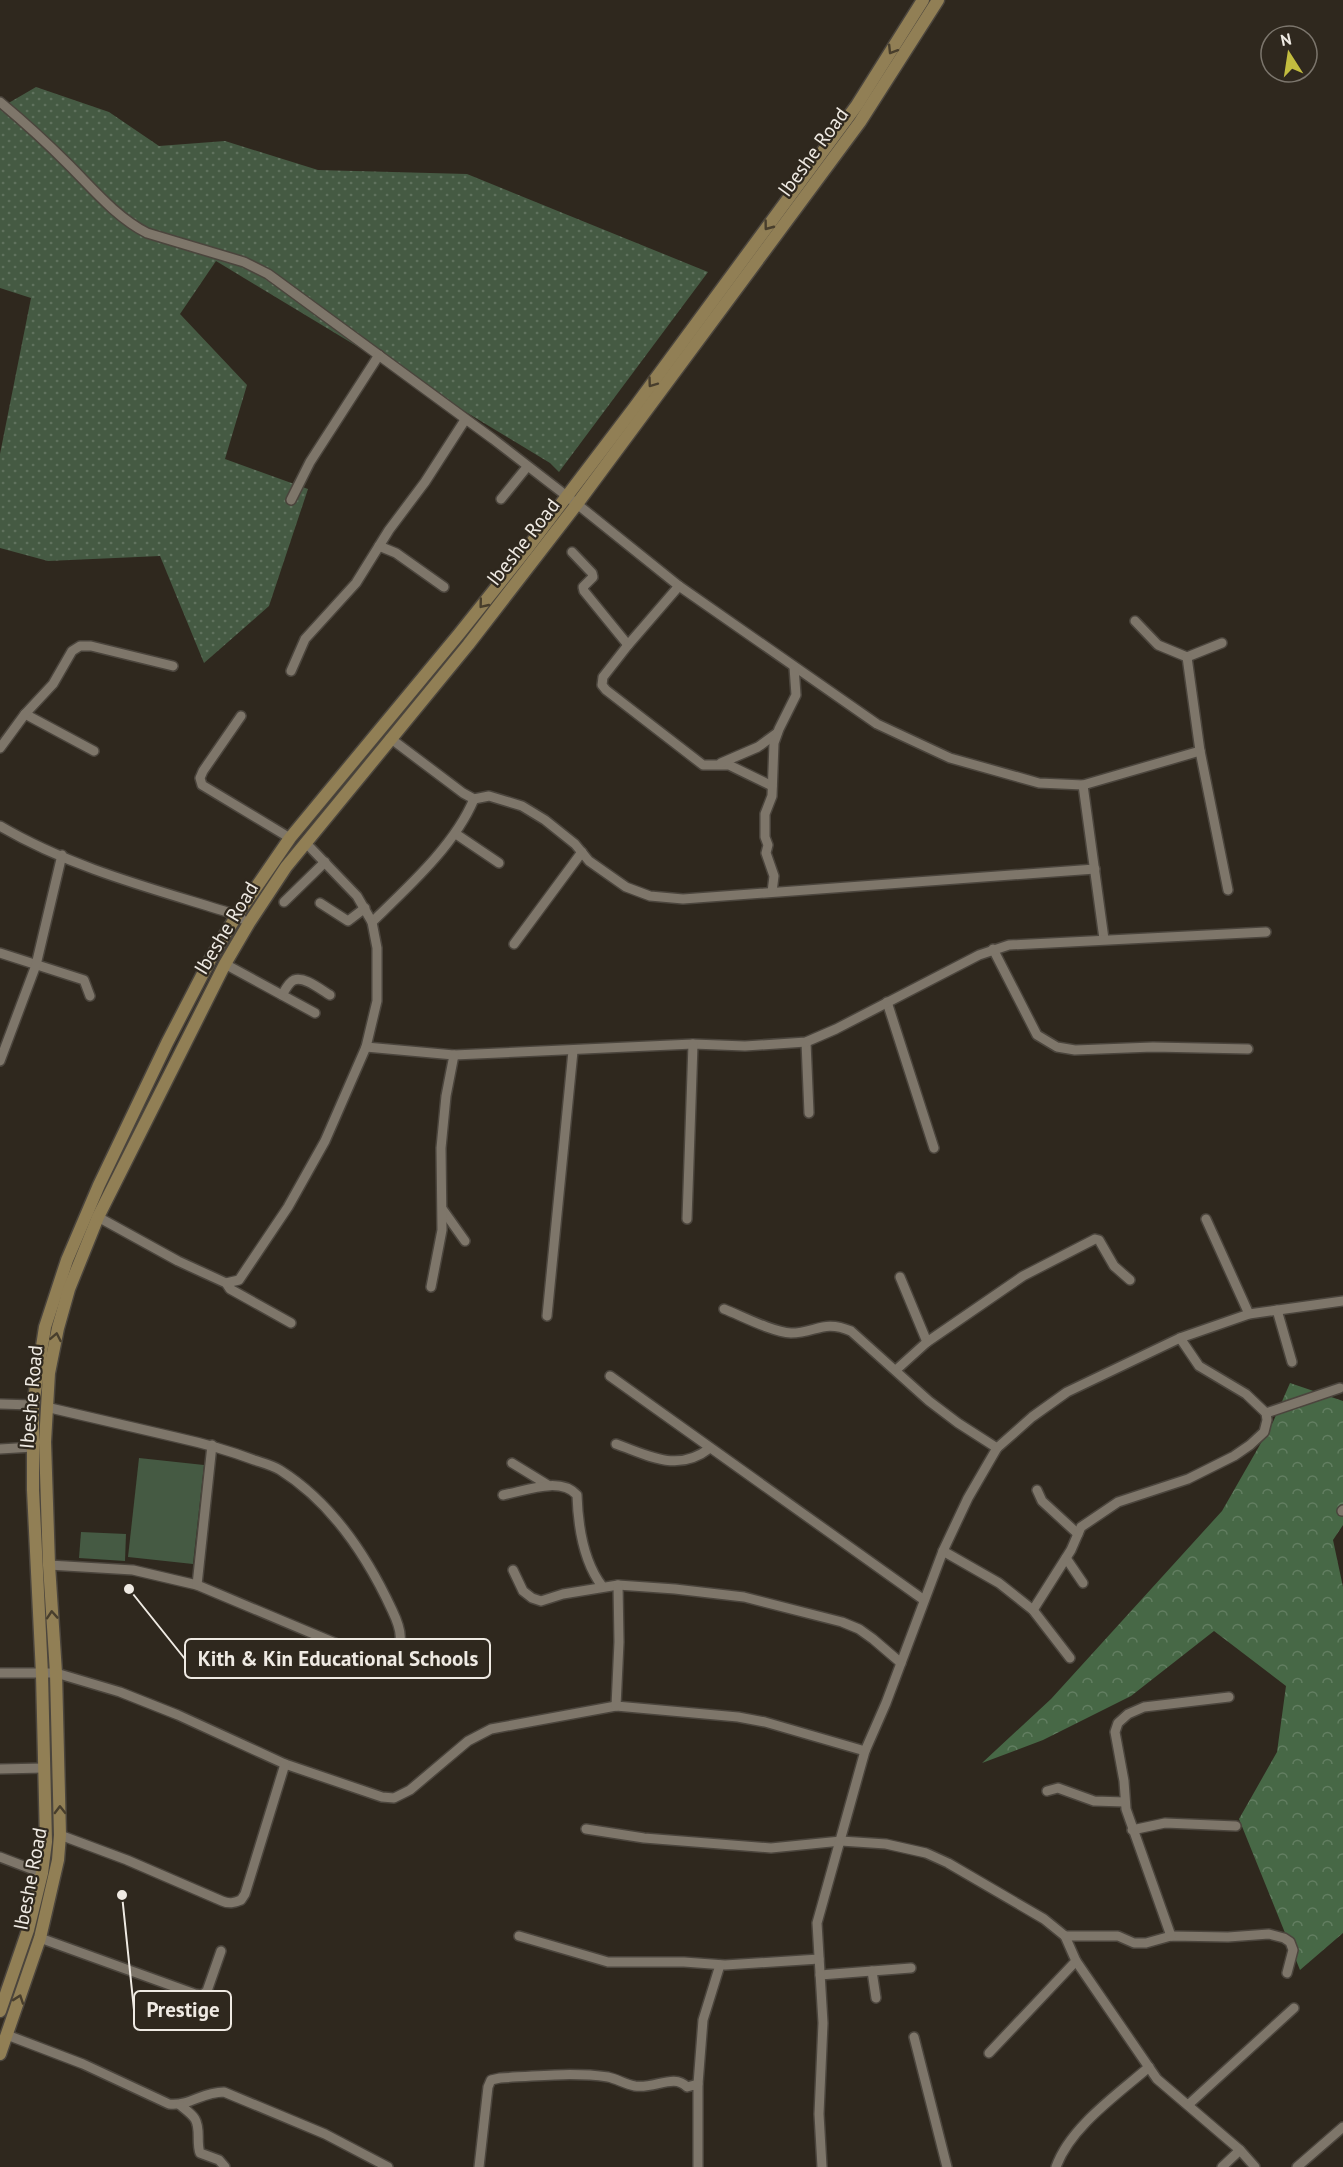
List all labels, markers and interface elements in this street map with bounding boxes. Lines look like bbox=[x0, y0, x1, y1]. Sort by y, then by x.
north arrow bbox=[1259, 24, 1319, 84]
text: N bbox=[1279, 28, 1293, 50]
one-way arrow bbox=[889, 43, 900, 54]
street label: Ibeshe Road bbox=[772, 102, 854, 202]
one-way arrow bbox=[764, 219, 775, 230]
one-way arrow bbox=[648, 376, 659, 387]
street label: Ibeshe Road bbox=[481, 493, 565, 591]
one-way arrow bbox=[479, 598, 490, 609]
street label: Ibeshe Road bbox=[188, 877, 264, 979]
one-way arrow bbox=[49, 1332, 62, 1342]
street label: Ibeshe Road bbox=[14, 1344, 48, 1450]
one-way arrow bbox=[46, 1610, 59, 1619]
callout: Kith & Kin Educational Schools bbox=[185, 1639, 490, 1678]
text: Kith & Kin Educational Schools bbox=[198, 1645, 478, 1672]
one-way arrow bbox=[54, 1805, 66, 1814]
street label: Ibeshe Road bbox=[7, 1825, 53, 1933]
callout: Prestige bbox=[134, 1991, 231, 2030]
one-way arrow bbox=[12, 1994, 24, 2005]
text: Prestige bbox=[146, 1996, 220, 2023]

